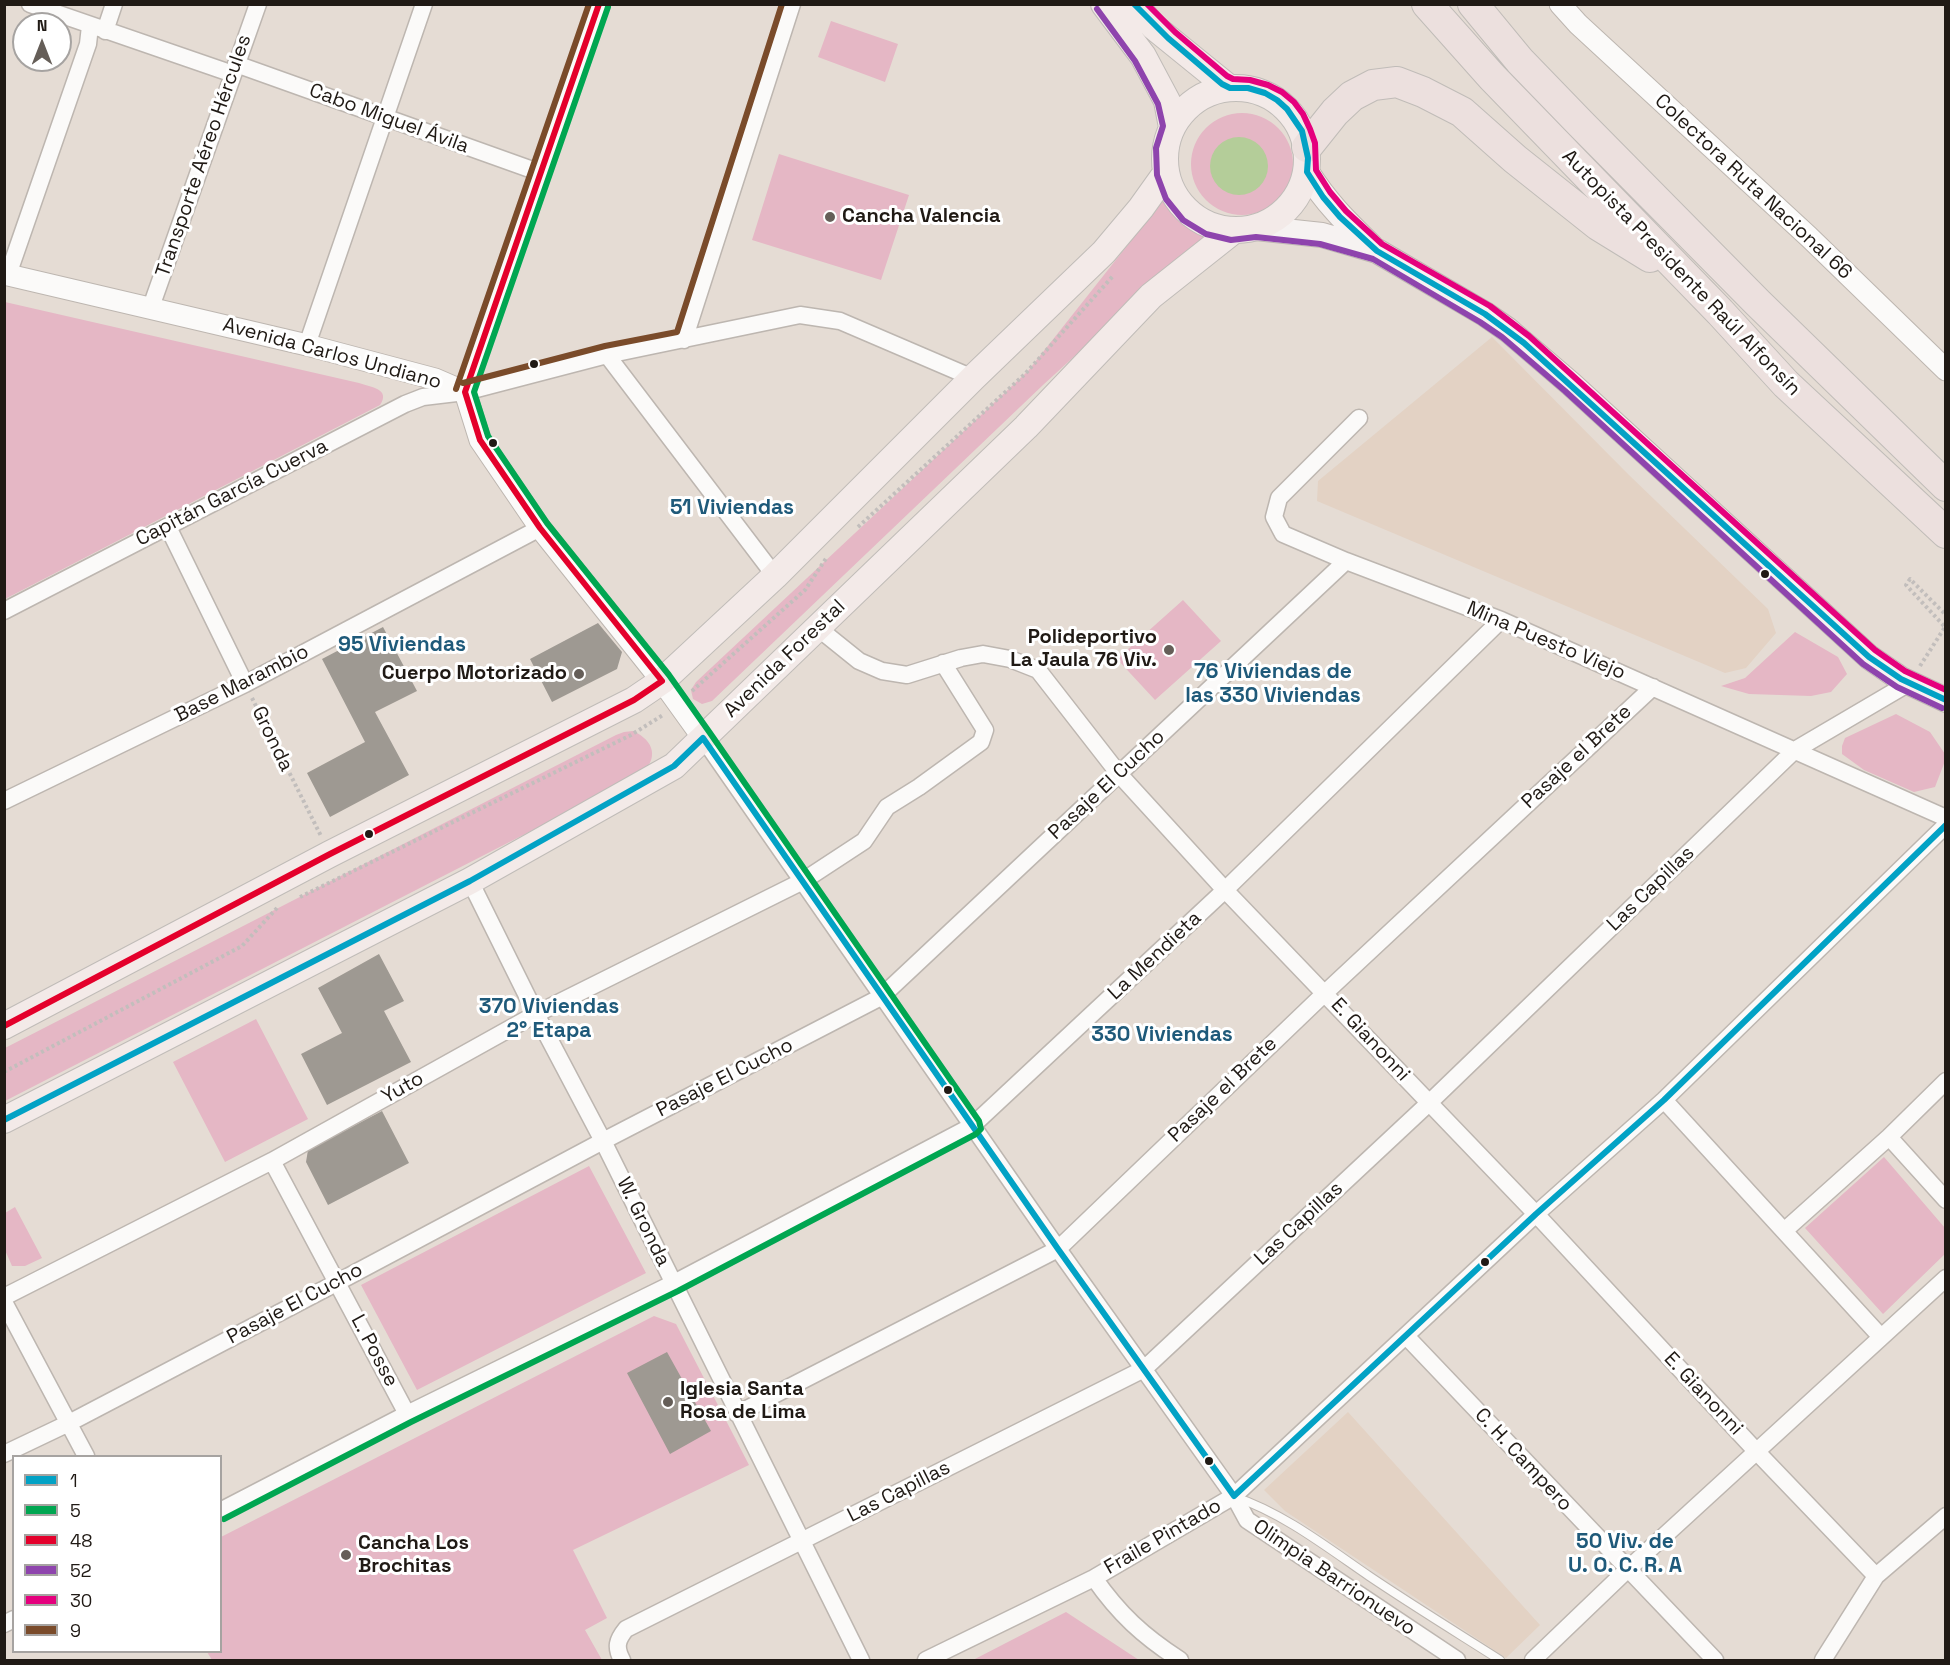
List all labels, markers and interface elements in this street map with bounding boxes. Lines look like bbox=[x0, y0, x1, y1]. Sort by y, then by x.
north arrow bbox=[12, 12, 72, 72]
text: N bbox=[37, 15, 47, 36]
street label: Transporte Aéreo Hércules bbox=[151, 32, 257, 280]
street label: Cabo Miguel Ávila bbox=[306, 79, 472, 159]
street label: Colectora Ruta Nacional 66 bbox=[1649, 89, 1857, 285]
street label: Autopista Presidente Raúl Alfonsín bbox=[1557, 145, 1805, 401]
place label: Cancha Valencia bbox=[842, 205, 1001, 229]
marker: Cancha Valencia bbox=[823, 210, 837, 224]
street label: Avenida Carlos Undiano bbox=[220, 313, 444, 395]
unlabelled marker bbox=[528, 358, 540, 370]
street label: Capitán García Cuerva bbox=[132, 434, 332, 552]
unlabelled marker bbox=[487, 437, 499, 449]
district label: 51 Viviendas bbox=[670, 495, 794, 521]
unlabelled marker bbox=[1759, 568, 1771, 580]
street label: Avenida Forestal bbox=[719, 595, 851, 723]
street label: Mina Puesto Viejo bbox=[1463, 597, 1629, 685]
place label: Polideportivo La Jaula 76 Viv. bbox=[1010, 626, 1157, 673]
district label: 95 Viviendas bbox=[338, 632, 466, 658]
street label: Base Marambio bbox=[171, 640, 313, 728]
marker: Polideportivo La Jaula 76 Viv. bbox=[1162, 643, 1176, 657]
district label: 76 Viviendas de las 330 Viviendas bbox=[1185, 659, 1361, 709]
place label: Cuerpo Motorizado bbox=[382, 662, 567, 686]
marker: Cuerpo Motorizado bbox=[572, 667, 586, 681]
street label: Pasaje el Brete bbox=[1517, 700, 1637, 814]
street label: Gronda bbox=[246, 703, 298, 775]
street label: Pasaje El Cucho bbox=[1044, 725, 1170, 845]
unlabelled marker bbox=[363, 828, 375, 840]
street label: Las Capillas bbox=[1602, 842, 1700, 936]
street label: La Mendieta bbox=[1103, 907, 1207, 1005]
street label: E. Gianonni bbox=[1325, 993, 1415, 1087]
district label: 370 Viviendas 2° Etapa bbox=[479, 994, 619, 1044]
district label: 330 Viviendas bbox=[1091, 1022, 1233, 1048]
street label: Pasaje el Brete bbox=[1164, 1032, 1282, 1148]
street label: Pasaje El Cucho bbox=[653, 1033, 797, 1123]
street label: Yuto bbox=[378, 1067, 428, 1109]
unlabelled marker bbox=[942, 1084, 954, 1096]
street label: W. Gronda bbox=[611, 1173, 675, 1271]
street label: Las Capillas bbox=[1250, 1177, 1348, 1271]
unlabelled marker bbox=[1479, 1256, 1491, 1268]
street label: Pasaje El Cucho bbox=[223, 1258, 367, 1350]
street label: L. Posse bbox=[345, 1311, 403, 1391]
street label: E. Gianonni bbox=[1658, 1347, 1748, 1441]
place label: Iglesia Santa Rosa de Lima bbox=[680, 1378, 806, 1425]
marker: Iglesia Santa Rosa de Lima bbox=[661, 1395, 675, 1409]
street label: C. H. Campero bbox=[1469, 1403, 1577, 1517]
legend bbox=[12, 1455, 222, 1653]
unlabelled marker bbox=[1203, 1455, 1215, 1467]
street label: Las Capillas bbox=[844, 1456, 954, 1528]
text: 1 bbox=[70, 1469, 78, 1492]
street label: Fraile Pintado bbox=[1100, 1494, 1226, 1580]
text: 5 bbox=[70, 1499, 81, 1522]
street label: Olimpia Barrionuevo bbox=[1248, 1515, 1420, 1641]
text: 48 bbox=[70, 1529, 92, 1552]
district label: 50 Viv. de U. O. C. R. A bbox=[1568, 1529, 1682, 1579]
place label: Cancha Los Brochitas bbox=[358, 1532, 469, 1579]
marker: Cancha Los Brochitas bbox=[339, 1548, 353, 1562]
text: 52 bbox=[70, 1559, 92, 1582]
text: 30 bbox=[70, 1589, 92, 1612]
text: 9 bbox=[70, 1619, 81, 1642]

